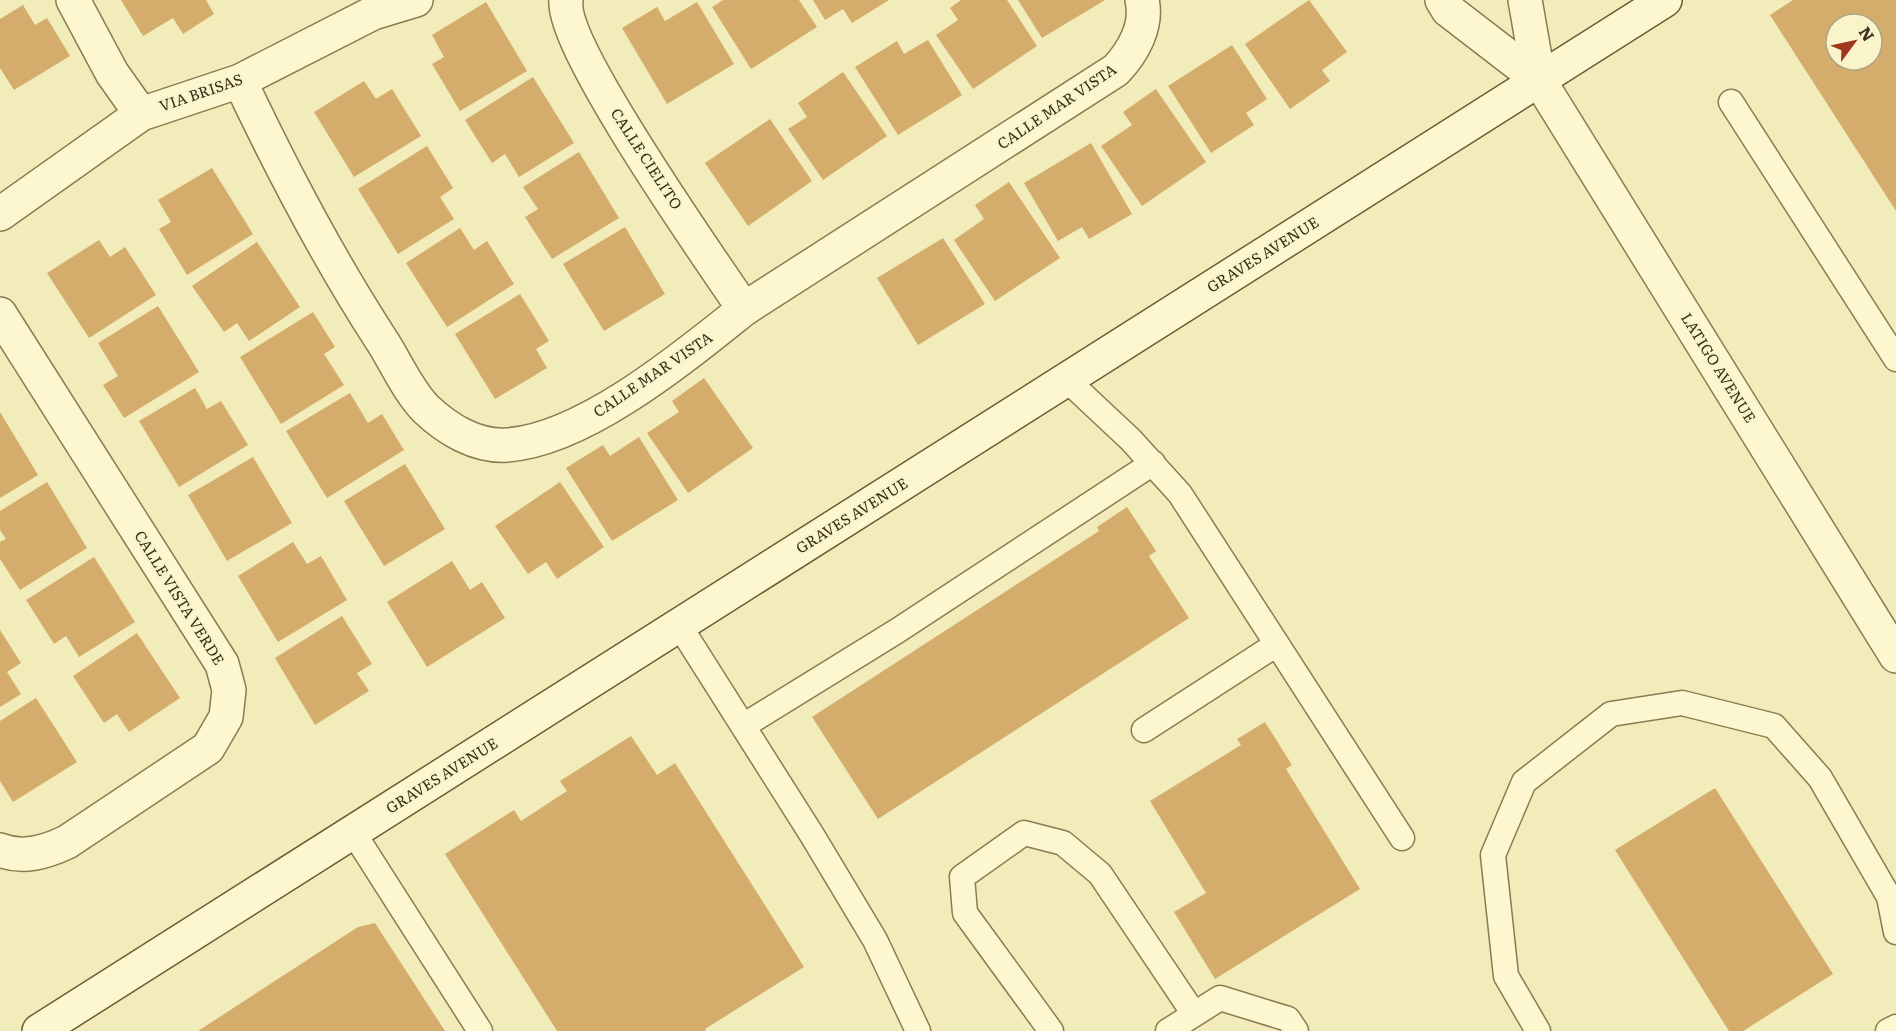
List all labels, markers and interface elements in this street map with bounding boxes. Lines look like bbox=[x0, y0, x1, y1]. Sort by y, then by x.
north arrow bbox=[1824, 12, 1884, 72]
text: N bbox=[1854, 21, 1881, 45]
street label: CALLE MAR VISTA bbox=[992, 57, 1120, 154]
street label: VIA BRISAS bbox=[156, 67, 245, 117]
street label: CALLE CIELITO bbox=[606, 103, 689, 214]
street label: GRAVES AVENUE bbox=[1202, 210, 1323, 297]
street label: LATIGO AVENUE bbox=[1676, 308, 1762, 427]
street label: CALLE MAR VISTA bbox=[588, 325, 716, 422]
street label: GRAVES AVENUE bbox=[791, 471, 912, 558]
street label: CALLE VISTA VERDE bbox=[129, 525, 231, 669]
street label: GRAVES AVENUE bbox=[381, 731, 502, 818]

